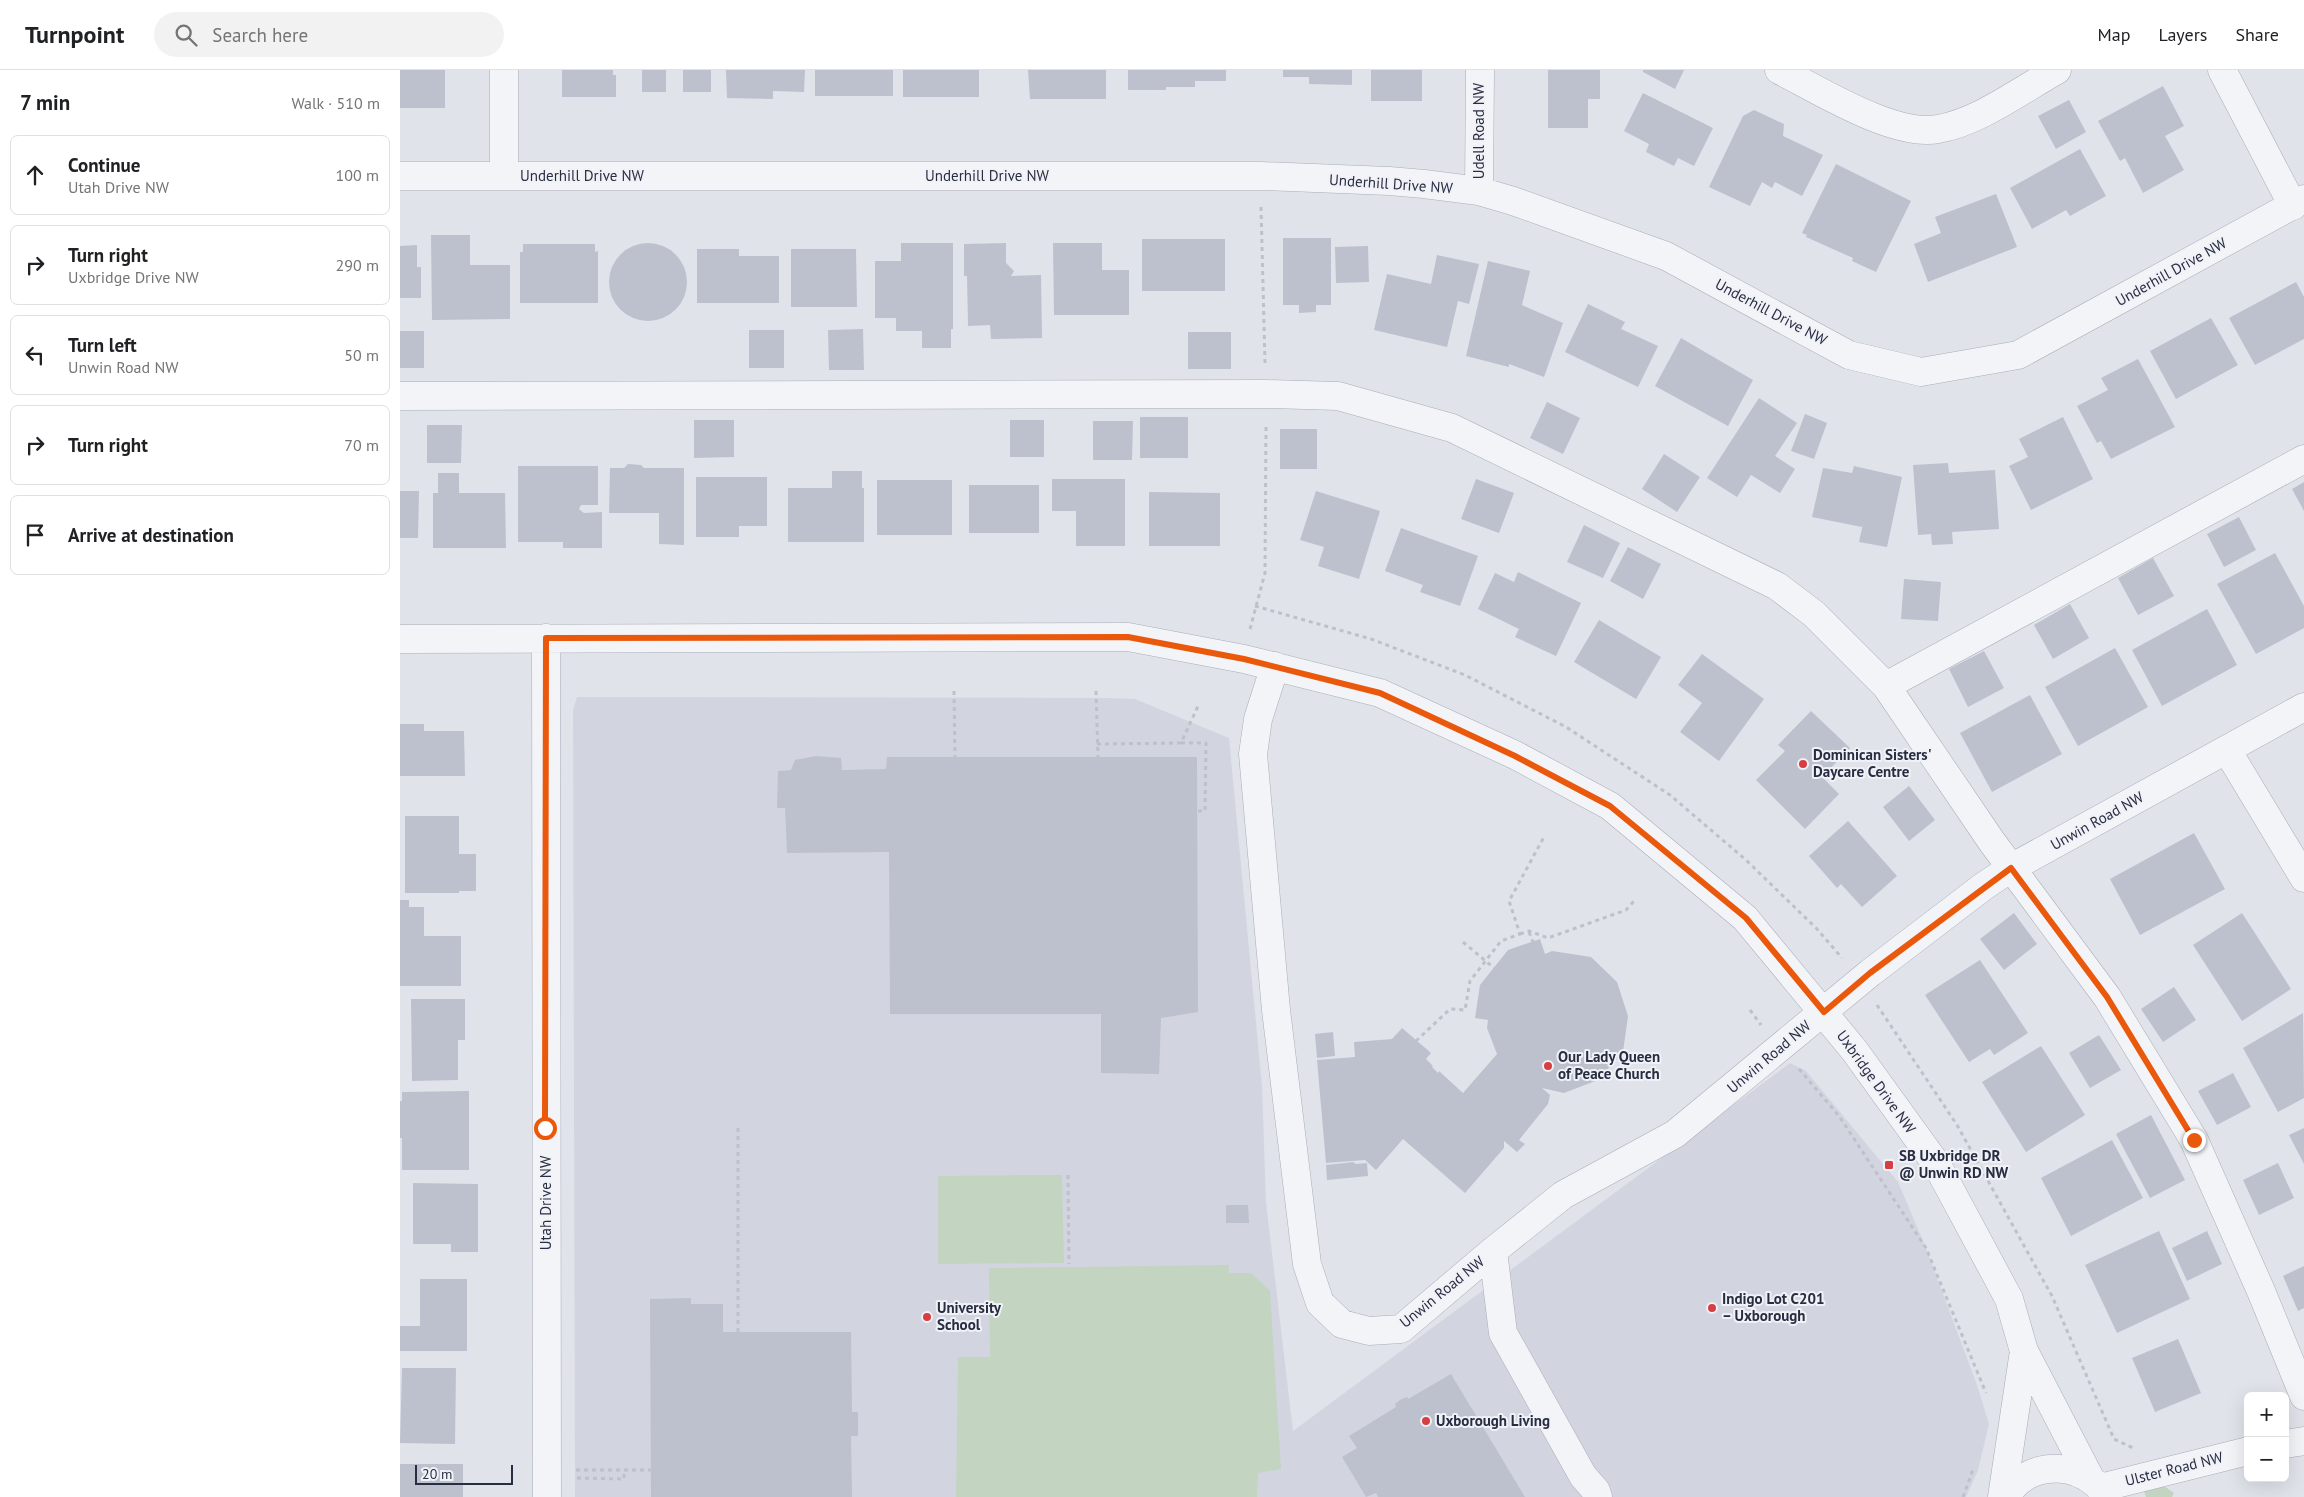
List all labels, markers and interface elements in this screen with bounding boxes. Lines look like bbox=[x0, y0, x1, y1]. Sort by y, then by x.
search box bbox=[154, 12, 504, 57]
text: Turnpoint bbox=[25, 19, 124, 50]
icon: search bbox=[172, 21, 200, 49]
text: Search here bbox=[212, 23, 308, 47]
text: Map bbox=[2098, 23, 2130, 46]
text: Layers bbox=[2158, 23, 2207, 46]
text: Share bbox=[2235, 23, 2279, 46]
street label: Udell Road NW bbox=[1469, 82, 1488, 179]
text: 7 min bbox=[20, 89, 70, 116]
text: Walk · 510 m bbox=[291, 93, 380, 113]
text: Continue bbox=[68, 153, 140, 177]
icon: ahead bbox=[21, 161, 49, 189]
text: 100 m bbox=[336, 165, 379, 185]
street label: Underhill Drive NW bbox=[520, 166, 645, 185]
street label: Underhill Drive NW bbox=[925, 166, 1050, 185]
street label: Underhill Drive NW bbox=[1329, 170, 1454, 197]
text: Utah Drive NW bbox=[68, 177, 169, 197]
street label: Underhill Drive NW bbox=[2112, 233, 2230, 310]
text: Turn right bbox=[68, 243, 148, 267]
icon: right bbox=[21, 251, 49, 279]
text: 290 m bbox=[336, 255, 379, 275]
text: Uxbridge Drive NW bbox=[68, 267, 199, 287]
street label: Underhill Drive NW bbox=[1712, 274, 1831, 349]
text: Turn left bbox=[68, 333, 137, 357]
icon: left bbox=[21, 341, 49, 369]
text: 50 m bbox=[344, 345, 379, 365]
text: Unwin Road NW bbox=[68, 357, 178, 377]
icon: right bbox=[21, 431, 49, 459]
text: Turn right bbox=[68, 433, 148, 457]
text: 70 m bbox=[344, 435, 379, 455]
icon: arrive bbox=[21, 521, 49, 549]
text: Arrive at destination bbox=[68, 523, 234, 547]
place label: Dominican Sisters' Daycare Centre bbox=[1813, 745, 1932, 781]
marker: Dominican Sisters' Daycare Centre bbox=[1797, 758, 1809, 770]
street label: Unwin Road NW bbox=[2047, 787, 2147, 854]
street label: Unwin Road NW bbox=[1723, 1016, 1815, 1097]
street label: Uxbridge Drive NW bbox=[1833, 1027, 1920, 1137]
place label: Our Lady Queen of Peace Church bbox=[1558, 1047, 1660, 1083]
marker: Our Lady Queen of Peace Church bbox=[1542, 1060, 1554, 1072]
route start bbox=[534, 1117, 557, 1140]
route end bbox=[2183, 1129, 2206, 1152]
place label: SB Uxbridge DR @ Unwin RD NW bbox=[1899, 1146, 2008, 1182]
street label: Utah Drive NW bbox=[536, 1155, 555, 1250]
marker: SB Uxbridge DR @ Unwin RD NW bbox=[1883, 1159, 1895, 1171]
street label: Unwin Road NW bbox=[1395, 1251, 1488, 1332]
place label: Indigo Lot C201 – Uxborough bbox=[1722, 1289, 1824, 1325]
place label: University School bbox=[937, 1298, 1002, 1334]
marker: Indigo Lot C201 – Uxborough bbox=[1706, 1302, 1718, 1314]
marker: University School bbox=[921, 1311, 933, 1323]
map controls bbox=[2244, 1392, 2289, 1482]
button: + bbox=[2244, 1392, 2289, 1437]
place label: Uxborough Living bbox=[1436, 1411, 1550, 1430]
marker: Uxborough Living bbox=[1420, 1415, 1432, 1427]
button: − bbox=[2244, 1437, 2289, 1482]
street label: Ulster Road NW bbox=[2123, 1447, 2225, 1490]
scale bar bbox=[415, 1462, 512, 1485]
text: 20 m bbox=[422, 1465, 452, 1483]

